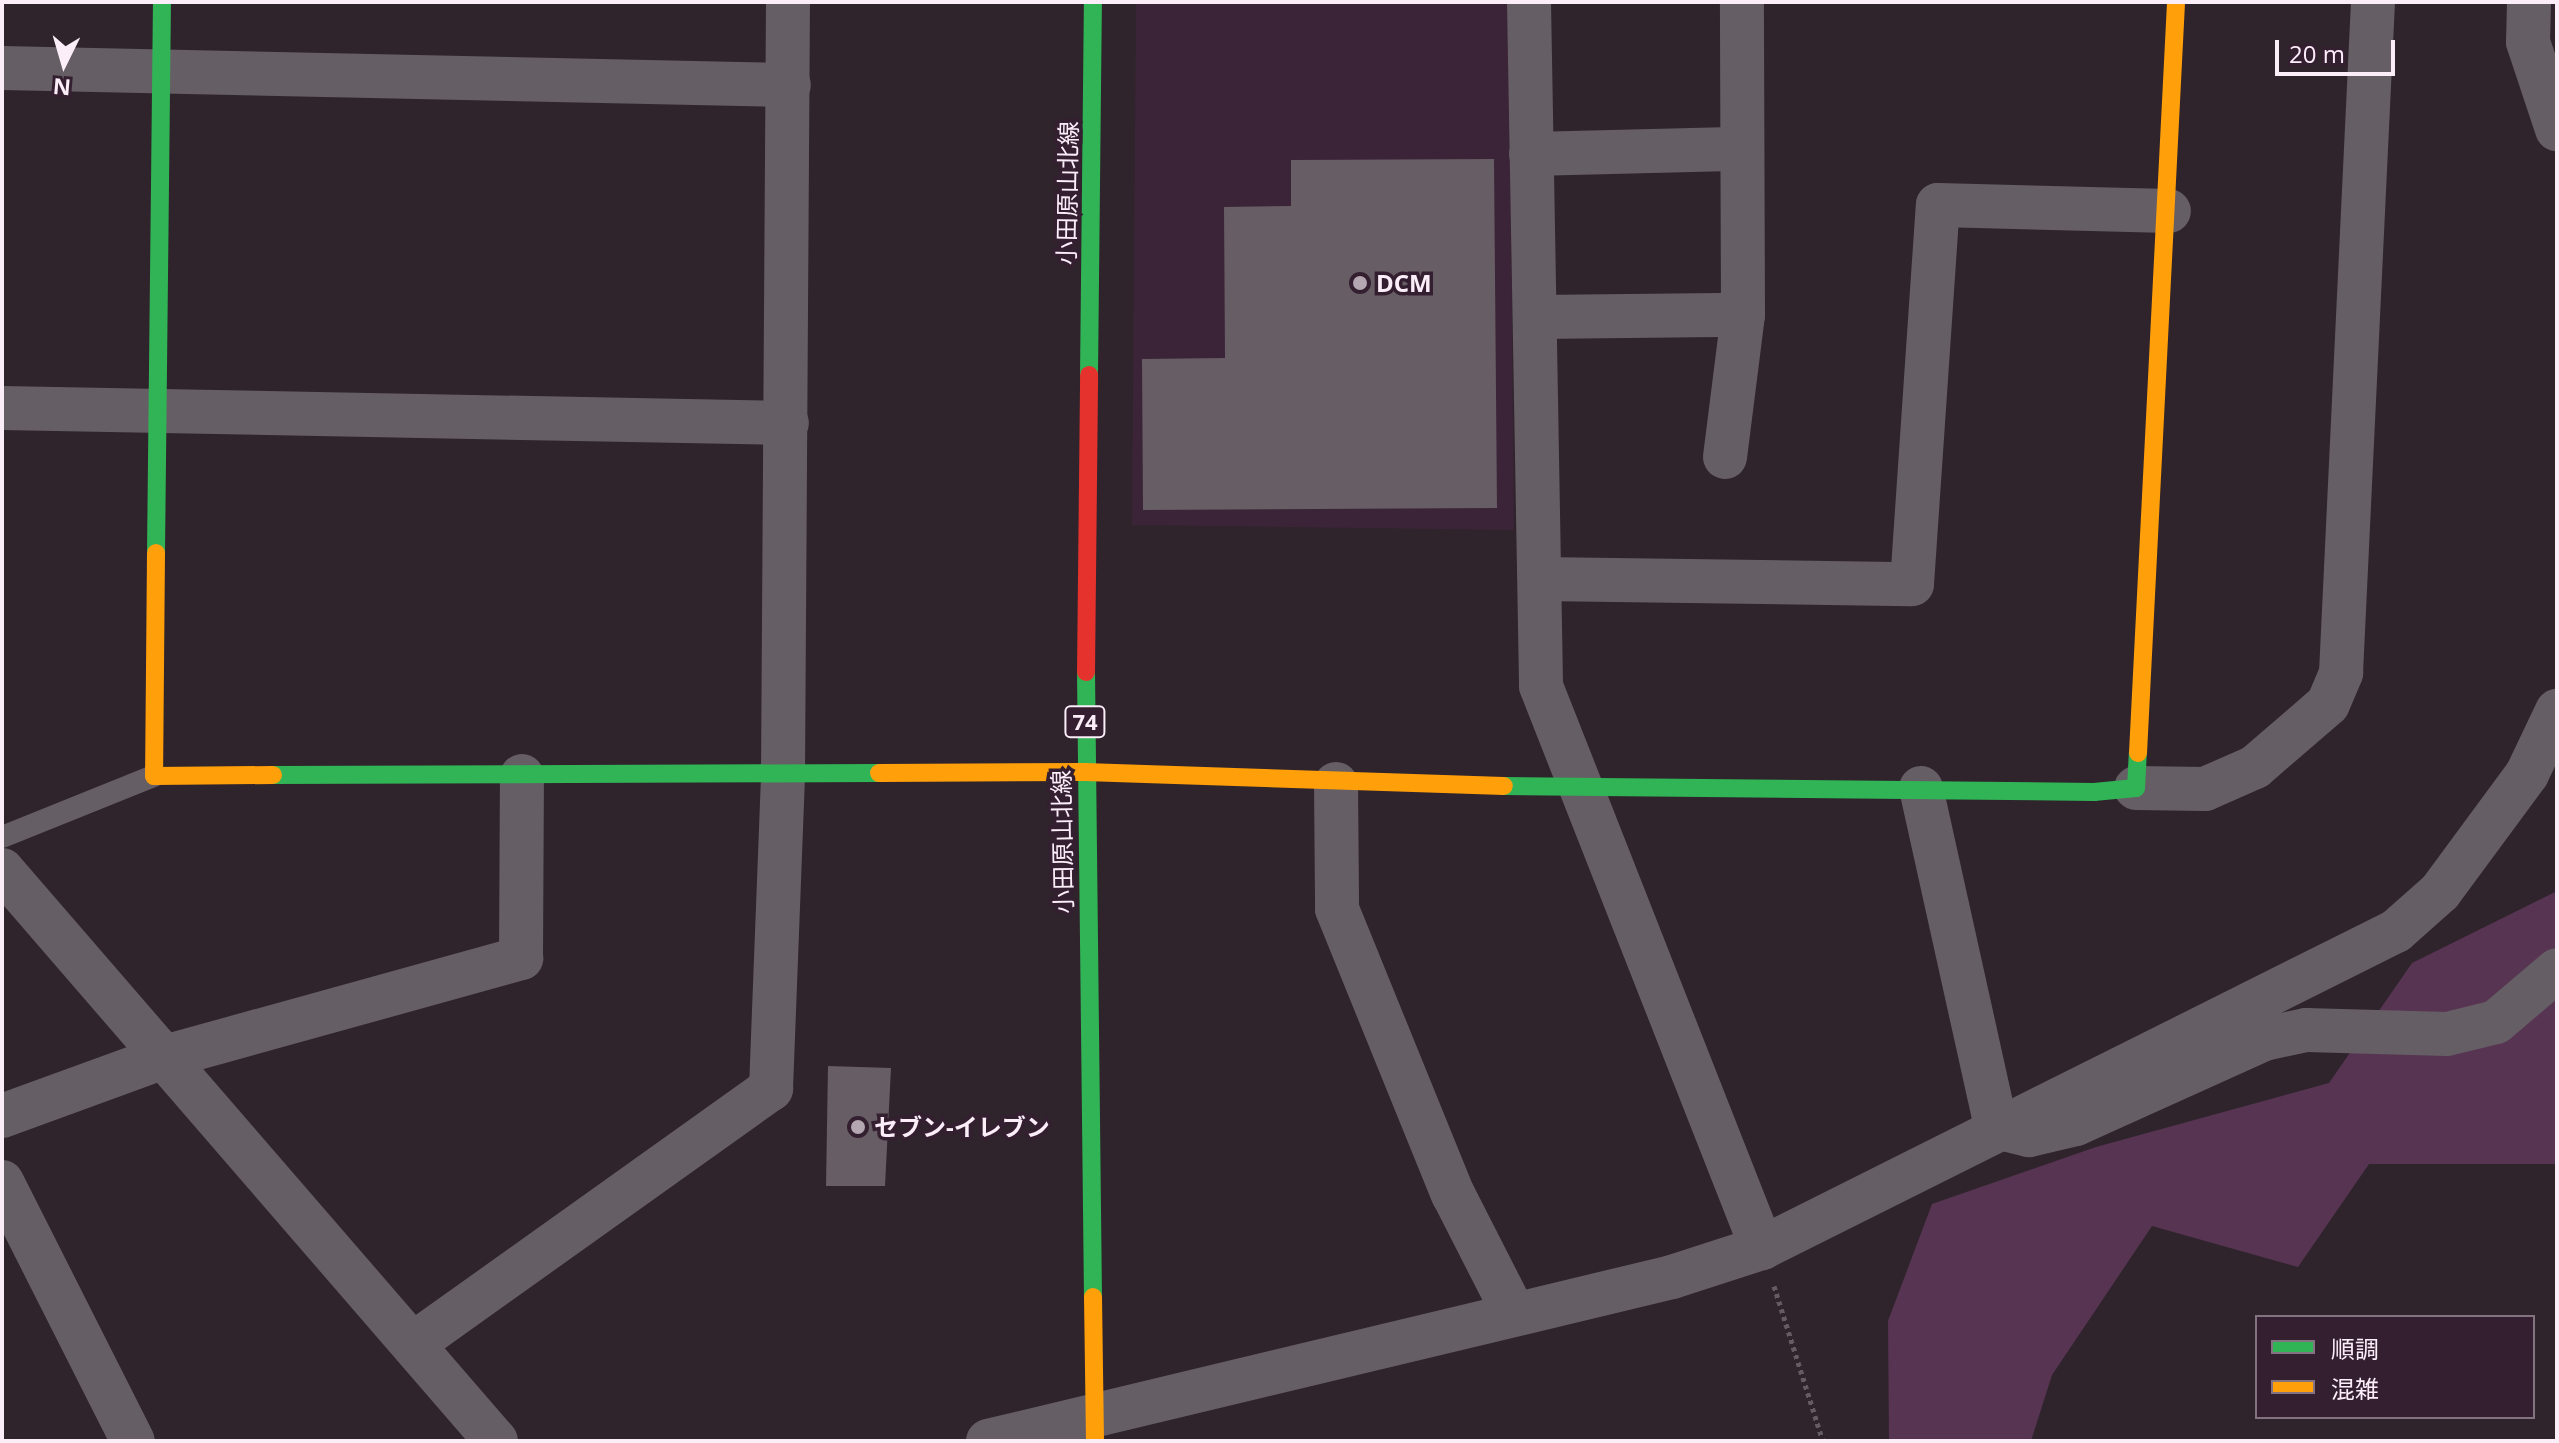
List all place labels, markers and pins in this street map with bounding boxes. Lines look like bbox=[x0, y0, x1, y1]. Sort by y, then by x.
place label: DCM bbox=[1376, 269, 1432, 297]
marker: DCM bbox=[1351, 274, 1369, 292]
place label: セブン-イレブン bbox=[874, 1113, 1050, 1141]
marker: セブン-イレブン bbox=[849, 1118, 867, 1136]

